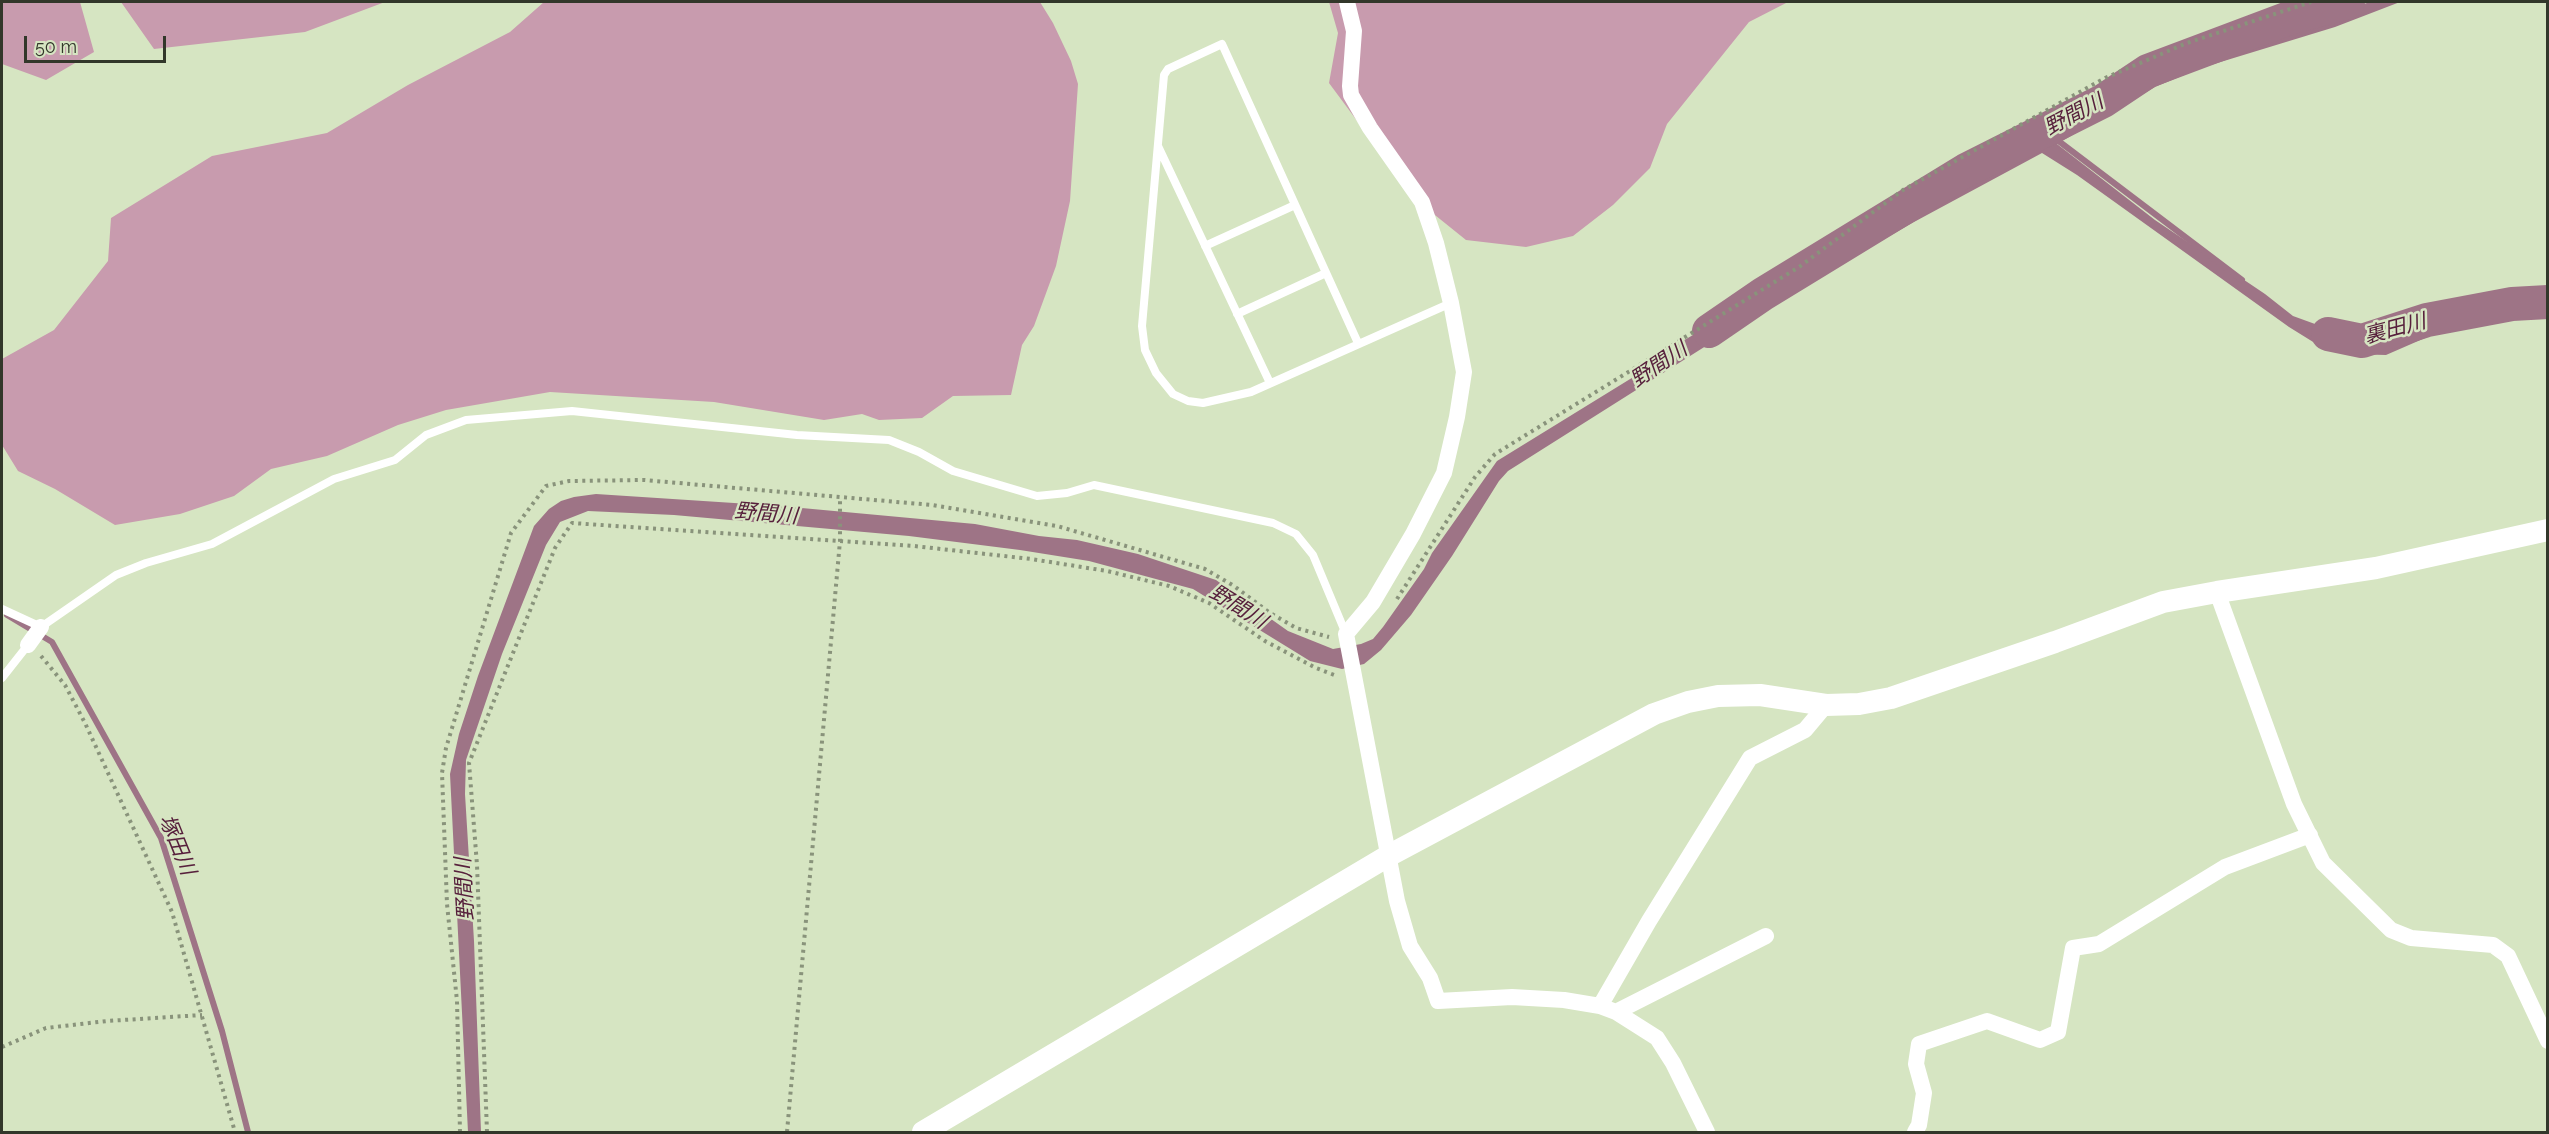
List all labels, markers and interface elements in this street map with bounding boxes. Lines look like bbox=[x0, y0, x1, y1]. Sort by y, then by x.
scale bar bbox=[27, 24, 170, 62]
text: 50 m bbox=[35, 36, 77, 57]
water label: 野間川 bbox=[2040, 89, 2108, 141]
water label: 裏田川 bbox=[2361, 309, 2429, 349]
water label: 野間川 bbox=[1626, 337, 1692, 393]
water label: 野間川 bbox=[734, 499, 798, 529]
water label: 野間川 bbox=[1205, 580, 1271, 634]
water label: 塚田川 bbox=[154, 811, 200, 879]
water label: 野間川 bbox=[451, 857, 479, 921]

